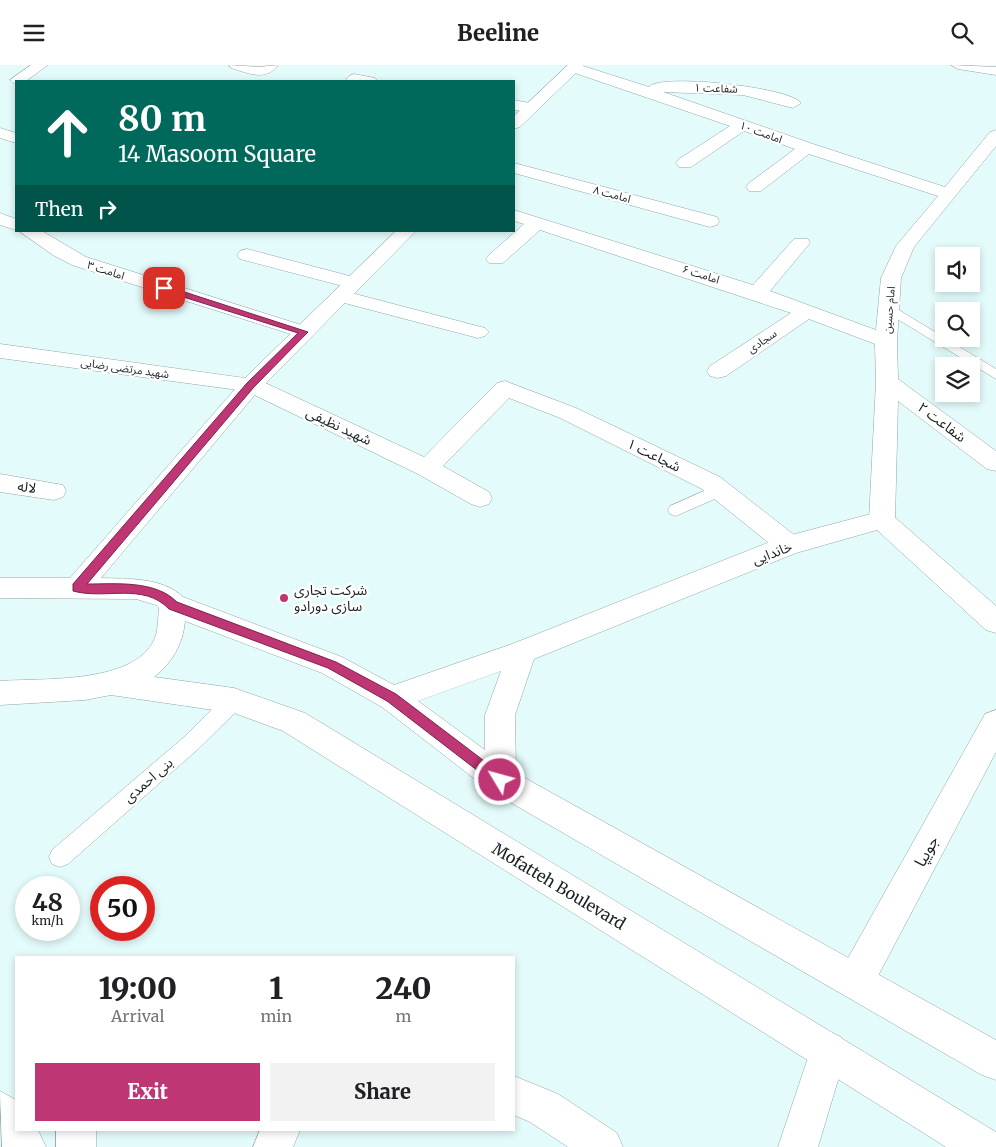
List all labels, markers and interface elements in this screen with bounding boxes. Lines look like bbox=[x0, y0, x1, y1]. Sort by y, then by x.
icon: menu bbox=[20, 19, 48, 47]
text: Beeline bbox=[457, 19, 539, 47]
icon: search bbox=[948, 19, 976, 47]
street label: شفاعت ۱ bbox=[694, 80, 738, 96]
text: 80 m bbox=[118, 97, 206, 141]
icon: ahead bbox=[35, 100, 100, 165]
street label: امامت ۱۰ bbox=[738, 118, 784, 146]
text: 14 Masoom Square bbox=[118, 140, 316, 168]
street label: امامت ۸ bbox=[592, 182, 632, 206]
icon: right bbox=[93, 195, 121, 223]
text: Then bbox=[35, 197, 83, 221]
map controls bbox=[935, 247, 980, 402]
button: sound bbox=[935, 247, 980, 292]
street label: امامت ۳ bbox=[86, 257, 126, 283]
street label: امامت ۶ bbox=[681, 261, 721, 287]
pin bbox=[143, 267, 185, 309]
icon: arrive bbox=[150, 274, 178, 302]
street label: امام حسین bbox=[880, 286, 899, 334]
button: search bbox=[935, 302, 980, 347]
street label: سجادی bbox=[745, 326, 780, 356]
street label: شهید مرتضی رضایی bbox=[80, 355, 171, 381]
button: layers bbox=[935, 357, 980, 402]
street label: شفاعت ۲ bbox=[914, 398, 970, 446]
street label: شهید نظیفی bbox=[303, 403, 375, 449]
street label: شجاعت ۱ bbox=[624, 434, 684, 476]
street label: لاله bbox=[17, 477, 37, 497]
street label: خاندایی bbox=[749, 537, 795, 569]
place label: شرکت تجاری سازی دورادو bbox=[294, 581, 367, 615]
marker: شرکت تجاری سازی دورادو bbox=[278, 592, 290, 604]
street label: بنی احمدی bbox=[119, 753, 177, 806]
position arrow bbox=[473, 753, 525, 805]
street label: جویپا bbox=[909, 832, 944, 871]
street label: Mofatteh Boulevard bbox=[489, 838, 630, 934]
speed limit sign: 50 bbox=[90, 876, 155, 941]
text: 48 bbox=[32, 886, 63, 918]
text: km/h bbox=[32, 913, 63, 928]
text: 19:00 bbox=[98, 969, 177, 1007]
text: 1 bbox=[269, 969, 283, 1007]
text: 240 bbox=[376, 969, 432, 1007]
text: Arrival bbox=[111, 1006, 164, 1026]
text: min bbox=[260, 1006, 292, 1026]
text: m bbox=[396, 1006, 411, 1026]
button: Exit bbox=[35, 1063, 260, 1121]
button: Share bbox=[270, 1063, 495, 1121]

